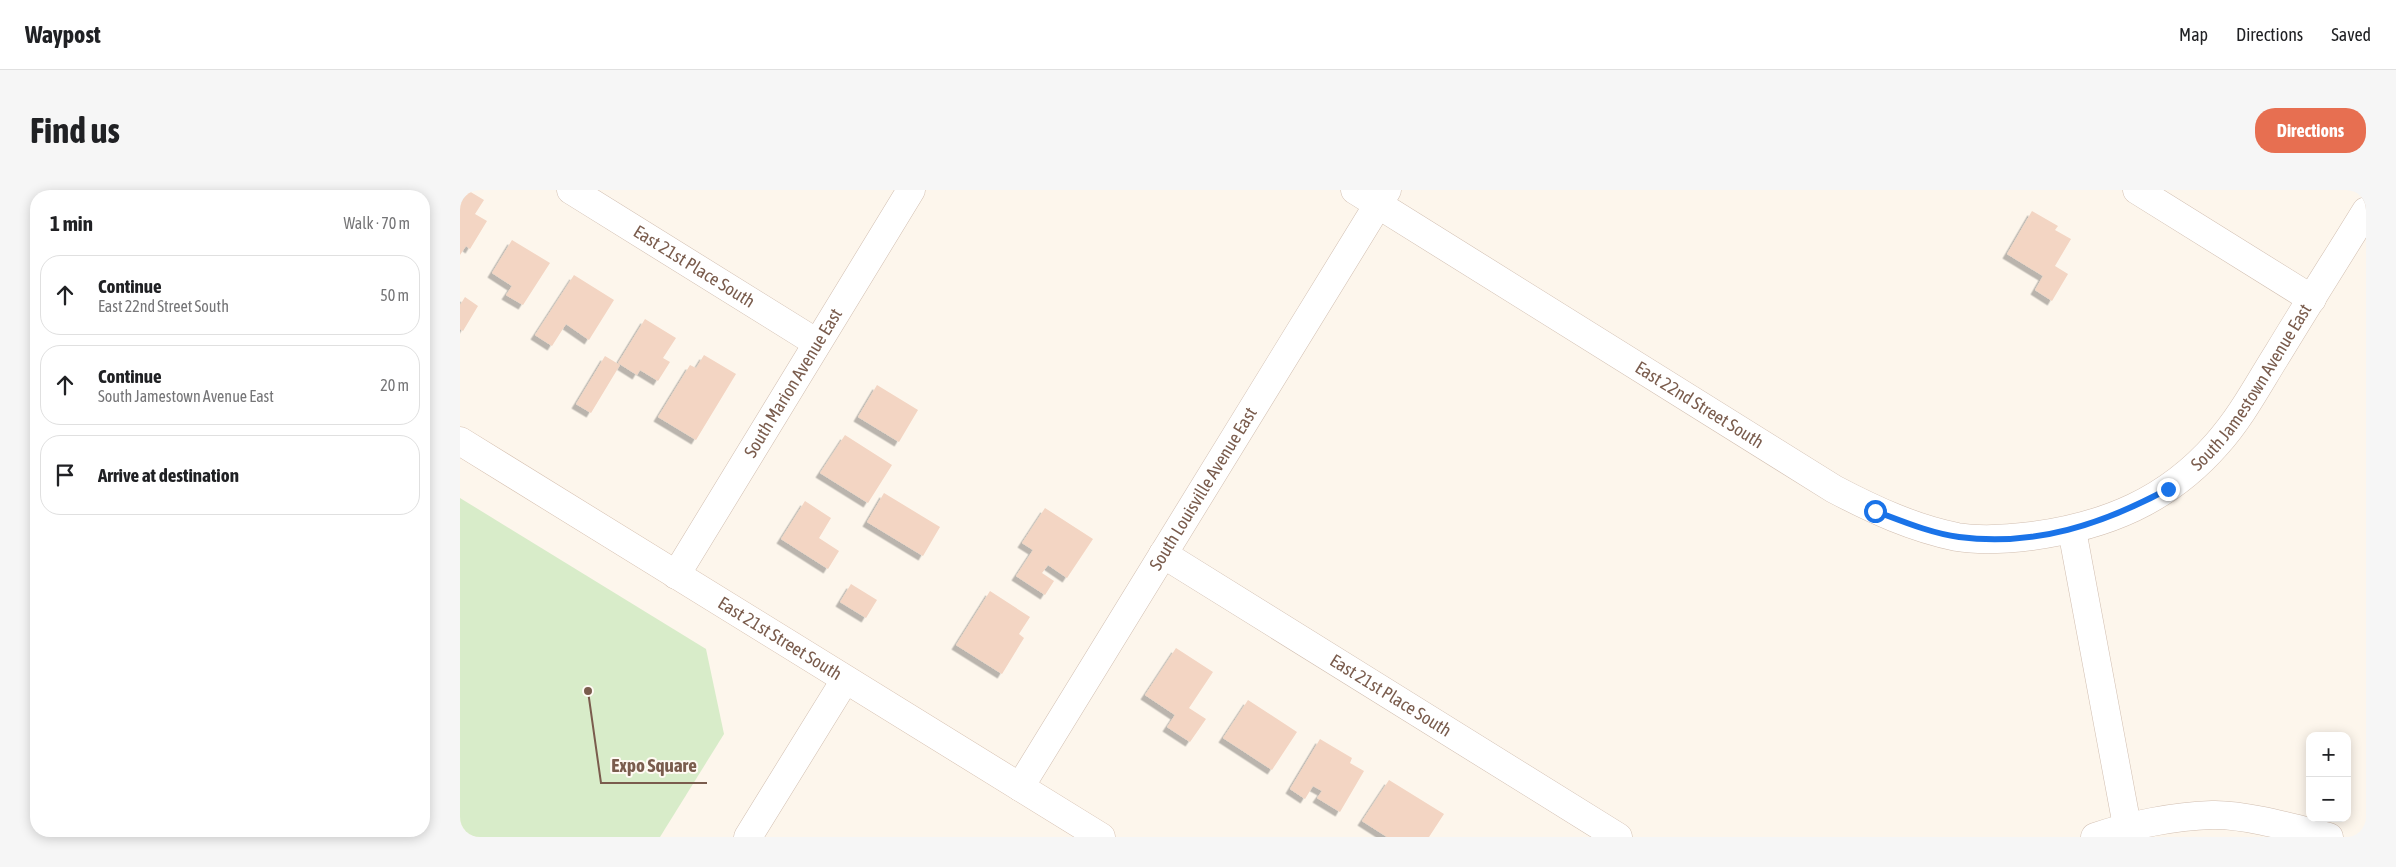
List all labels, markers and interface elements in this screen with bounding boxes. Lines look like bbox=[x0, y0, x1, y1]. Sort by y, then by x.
text: Waypost bbox=[25, 21, 101, 48]
text: Map bbox=[2179, 24, 2208, 45]
text: Directions bbox=[2236, 24, 2303, 45]
text: Saved bbox=[2331, 24, 2371, 45]
button: Directions bbox=[2255, 108, 2366, 153]
text: Find us bbox=[30, 110, 120, 150]
text: 1 min bbox=[50, 211, 93, 235]
text: Walk · 70 m bbox=[344, 214, 410, 232]
street label: East 21st Place South bbox=[630, 221, 759, 312]
text: Continue bbox=[98, 275, 162, 297]
icon: ahead bbox=[51, 281, 79, 309]
text: 50 m bbox=[380, 286, 409, 304]
text: East 22nd Street South bbox=[98, 297, 229, 315]
street label: South Jamestown Avenue East bbox=[2186, 300, 2316, 475]
street label: South Marion Avenue East bbox=[739, 304, 846, 461]
street label: East 22nd Street South bbox=[1632, 357, 1768, 452]
text: Continue bbox=[98, 365, 162, 387]
icon: ahead bbox=[51, 371, 79, 399]
text: 20 m bbox=[380, 376, 409, 394]
text: South Jamestown Avenue East bbox=[98, 387, 274, 405]
street label: South Louisville Avenue East bbox=[1145, 403, 1261, 574]
icon: arrive bbox=[51, 461, 79, 489]
text: Arrive at destination bbox=[98, 464, 239, 486]
route end bbox=[2157, 478, 2180, 501]
route start bbox=[1864, 500, 1887, 523]
street label: East 21st Street South bbox=[714, 592, 846, 684]
street label: East 21st Place South bbox=[1326, 650, 1455, 741]
map controls bbox=[2306, 732, 2351, 822]
button: + bbox=[2306, 732, 2351, 777]
callout: Expo Square bbox=[601, 749, 707, 783]
text: Expo Square bbox=[611, 754, 697, 776]
button: − bbox=[2306, 777, 2351, 822]

